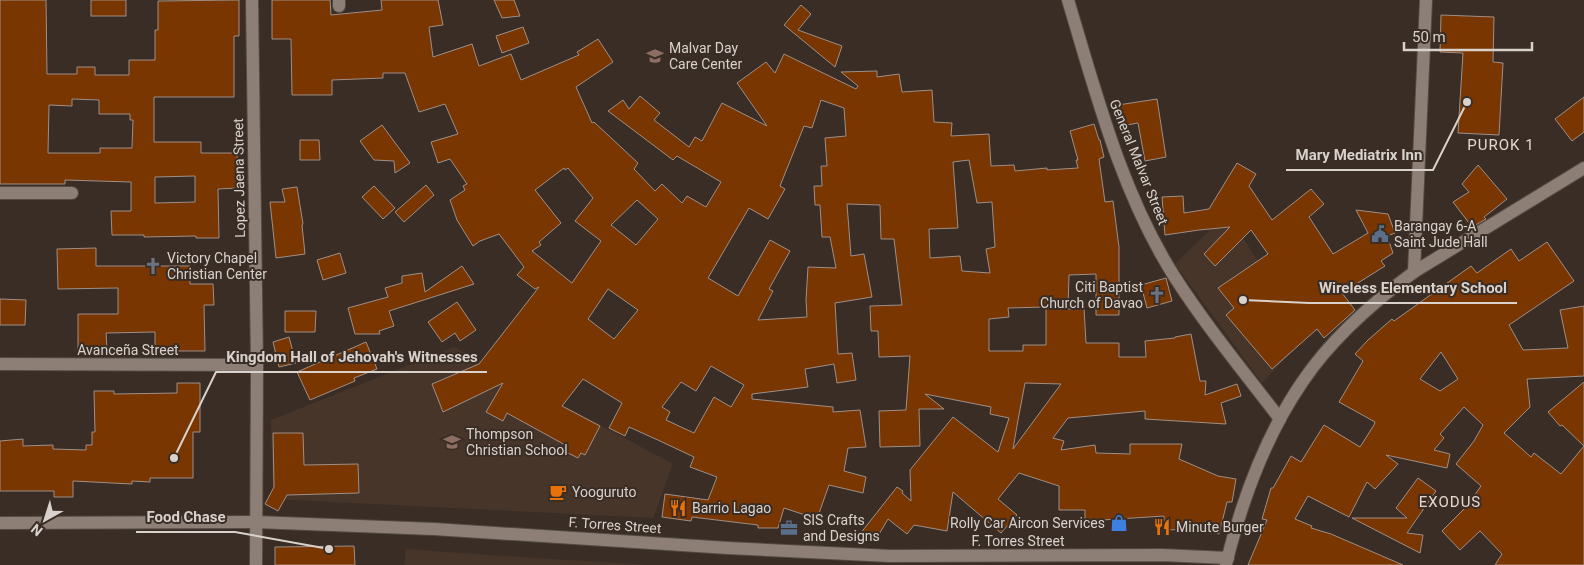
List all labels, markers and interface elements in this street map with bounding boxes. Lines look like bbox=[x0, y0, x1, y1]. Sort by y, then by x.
scale bar bbox=[1404, 20, 1532, 52]
text: 50 m bbox=[1412, 28, 1446, 46]
place label: Malvar Day Care Center bbox=[669, 40, 743, 72]
school or university icon: Malvar Day Care Center bbox=[645, 46, 665, 66]
street label: General Malvar Street bbox=[1107, 97, 1172, 227]
street label: Lopez Jaena Street bbox=[230, 118, 248, 238]
district label: PUROK 1 bbox=[1467, 136, 1535, 154]
callout: Mary Mediatrix Inn bbox=[1286, 140, 1433, 170]
text: Mary Mediatrix Inn bbox=[1296, 146, 1422, 164]
place label: Barangay 6-A Saint Jude Hall bbox=[1394, 218, 1488, 250]
public building icon: Barangay 6-A Saint Jude Hall bbox=[1370, 224, 1390, 244]
place label: Victory Chapel Christian Center bbox=[167, 250, 267, 282]
church icon: Victory Chapel Christian Center bbox=[143, 256, 163, 276]
callout: Wireless Elementary School bbox=[1309, 273, 1517, 303]
place label: Citi Baptist Church of Davao bbox=[1040, 279, 1143, 311]
text: Wireless Elementary School bbox=[1319, 279, 1507, 297]
church icon: Citi Baptist Church of Davao bbox=[1147, 285, 1167, 305]
street label: Avanceña Street bbox=[77, 342, 179, 358]
callout: Kingdom Hall of Jehovah's Witnesses bbox=[216, 342, 487, 372]
text: Kingdom Hall of Jehovah's Witnesses bbox=[226, 348, 478, 366]
place label: Thompson Christian School bbox=[466, 426, 568, 458]
school or university icon: Thompson Christian School bbox=[442, 432, 462, 452]
cafe icon: Yooguruto bbox=[548, 482, 568, 502]
place label: Yooguruto bbox=[572, 484, 636, 500]
district label: EXODUS bbox=[1419, 493, 1481, 511]
north arrow bbox=[20, 495, 70, 545]
restaurant icon: Barrio Lagao bbox=[668, 498, 688, 518]
place label: Barrio Lagao bbox=[692, 500, 771, 516]
callout: Food Chase bbox=[136, 502, 235, 532]
text: Food Chase bbox=[146, 508, 226, 526]
place label: SIS Crafts and Designs bbox=[803, 512, 880, 544]
shop icon: Rolly Car Aircon Services bbox=[1109, 513, 1129, 533]
street label: F. Torres Street bbox=[568, 514, 662, 536]
place label: Rolly Car Aircon Services bbox=[950, 515, 1105, 531]
restaurant icon: Minute Burger bbox=[1152, 517, 1172, 537]
office icon: SIS Crafts and Designs bbox=[779, 518, 799, 538]
place label: Minute Burger bbox=[1176, 519, 1264, 535]
text: N bbox=[28, 521, 46, 539]
street label: F. Torres Street bbox=[971, 533, 1065, 549]

